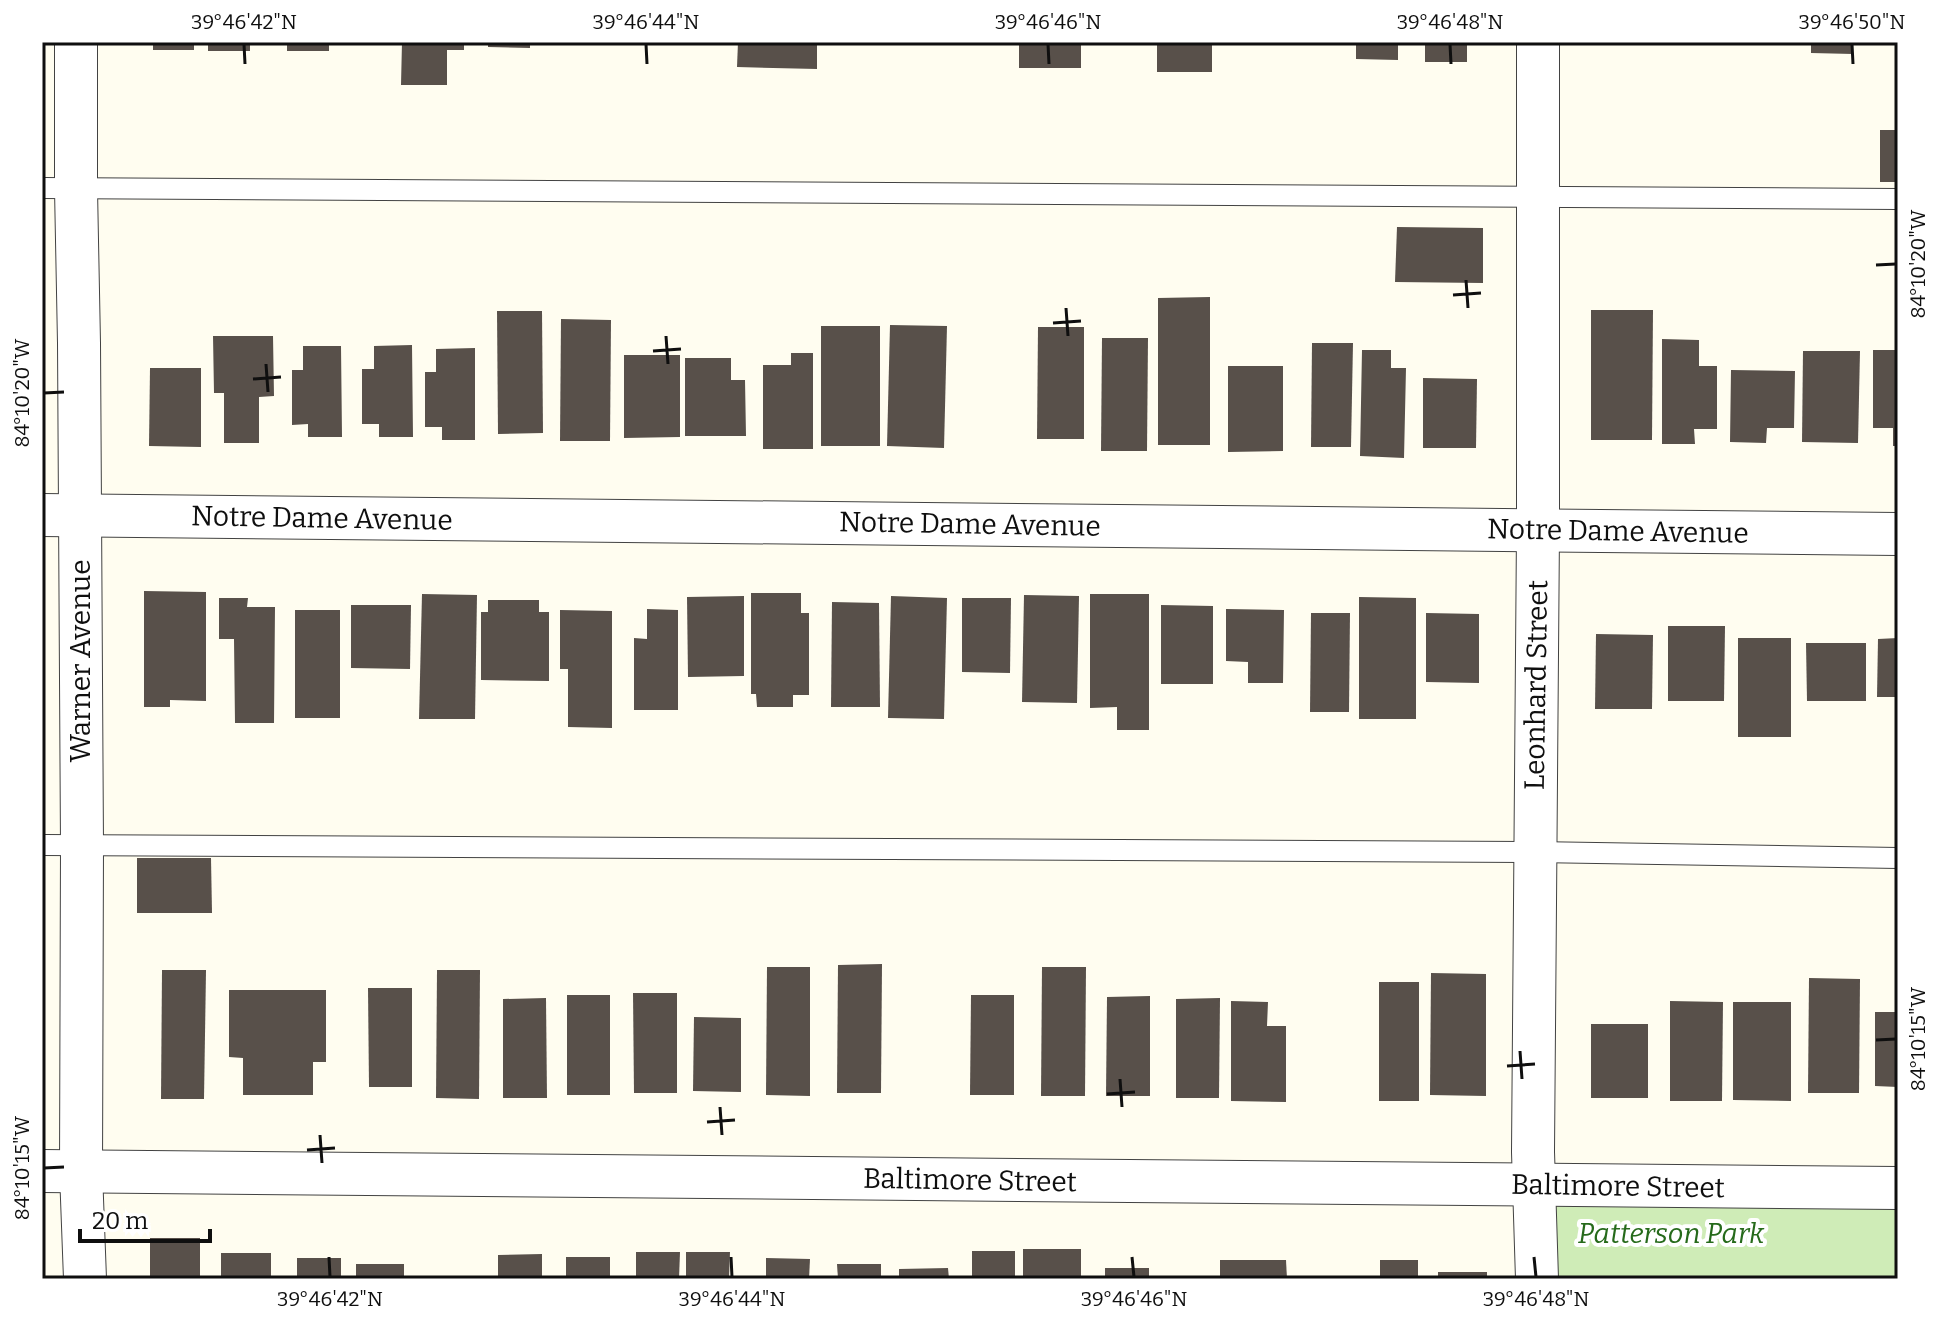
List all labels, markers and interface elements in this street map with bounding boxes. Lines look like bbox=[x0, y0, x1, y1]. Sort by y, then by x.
text: 39°46'42"N bbox=[191, 10, 297, 34]
text: 39°46'44"N bbox=[593, 10, 700, 34]
text: 39°46'46"N bbox=[995, 10, 1102, 34]
text: 39°46'48"N bbox=[1397, 10, 1503, 34]
text: 39°46'50"N bbox=[1799, 10, 1906, 34]
text: 84°10'20"W bbox=[1906, 209, 1930, 319]
text: 84°10'20"W bbox=[10, 338, 34, 448]
street label: Notre Dame Avenue bbox=[191, 499, 453, 537]
street label: Notre Dame Avenue bbox=[839, 505, 1101, 543]
street label: Notre Dame Avenue bbox=[1487, 512, 1749, 550]
street label: Warner Avenue bbox=[64, 559, 97, 763]
street label: Leonhard Street bbox=[1518, 580, 1554, 790]
text: 84°10'15"W bbox=[1906, 986, 1930, 1091]
text: 84°10'15"W bbox=[10, 1115, 34, 1220]
street label: Baltimore Street bbox=[863, 1162, 1077, 1198]
street label: Baltimore Street bbox=[1511, 1168, 1725, 1204]
scale bar bbox=[80, 1193, 210, 1243]
text: 20 m bbox=[92, 1207, 148, 1235]
park label: Patterson Park bbox=[1578, 1217, 1765, 1250]
text: 39°46'42"N bbox=[277, 1287, 383, 1311]
text: 39°46'44"N bbox=[679, 1287, 786, 1311]
text: 39°46'46"N bbox=[1081, 1287, 1188, 1311]
text: 39°46'48"N bbox=[1483, 1287, 1589, 1311]

